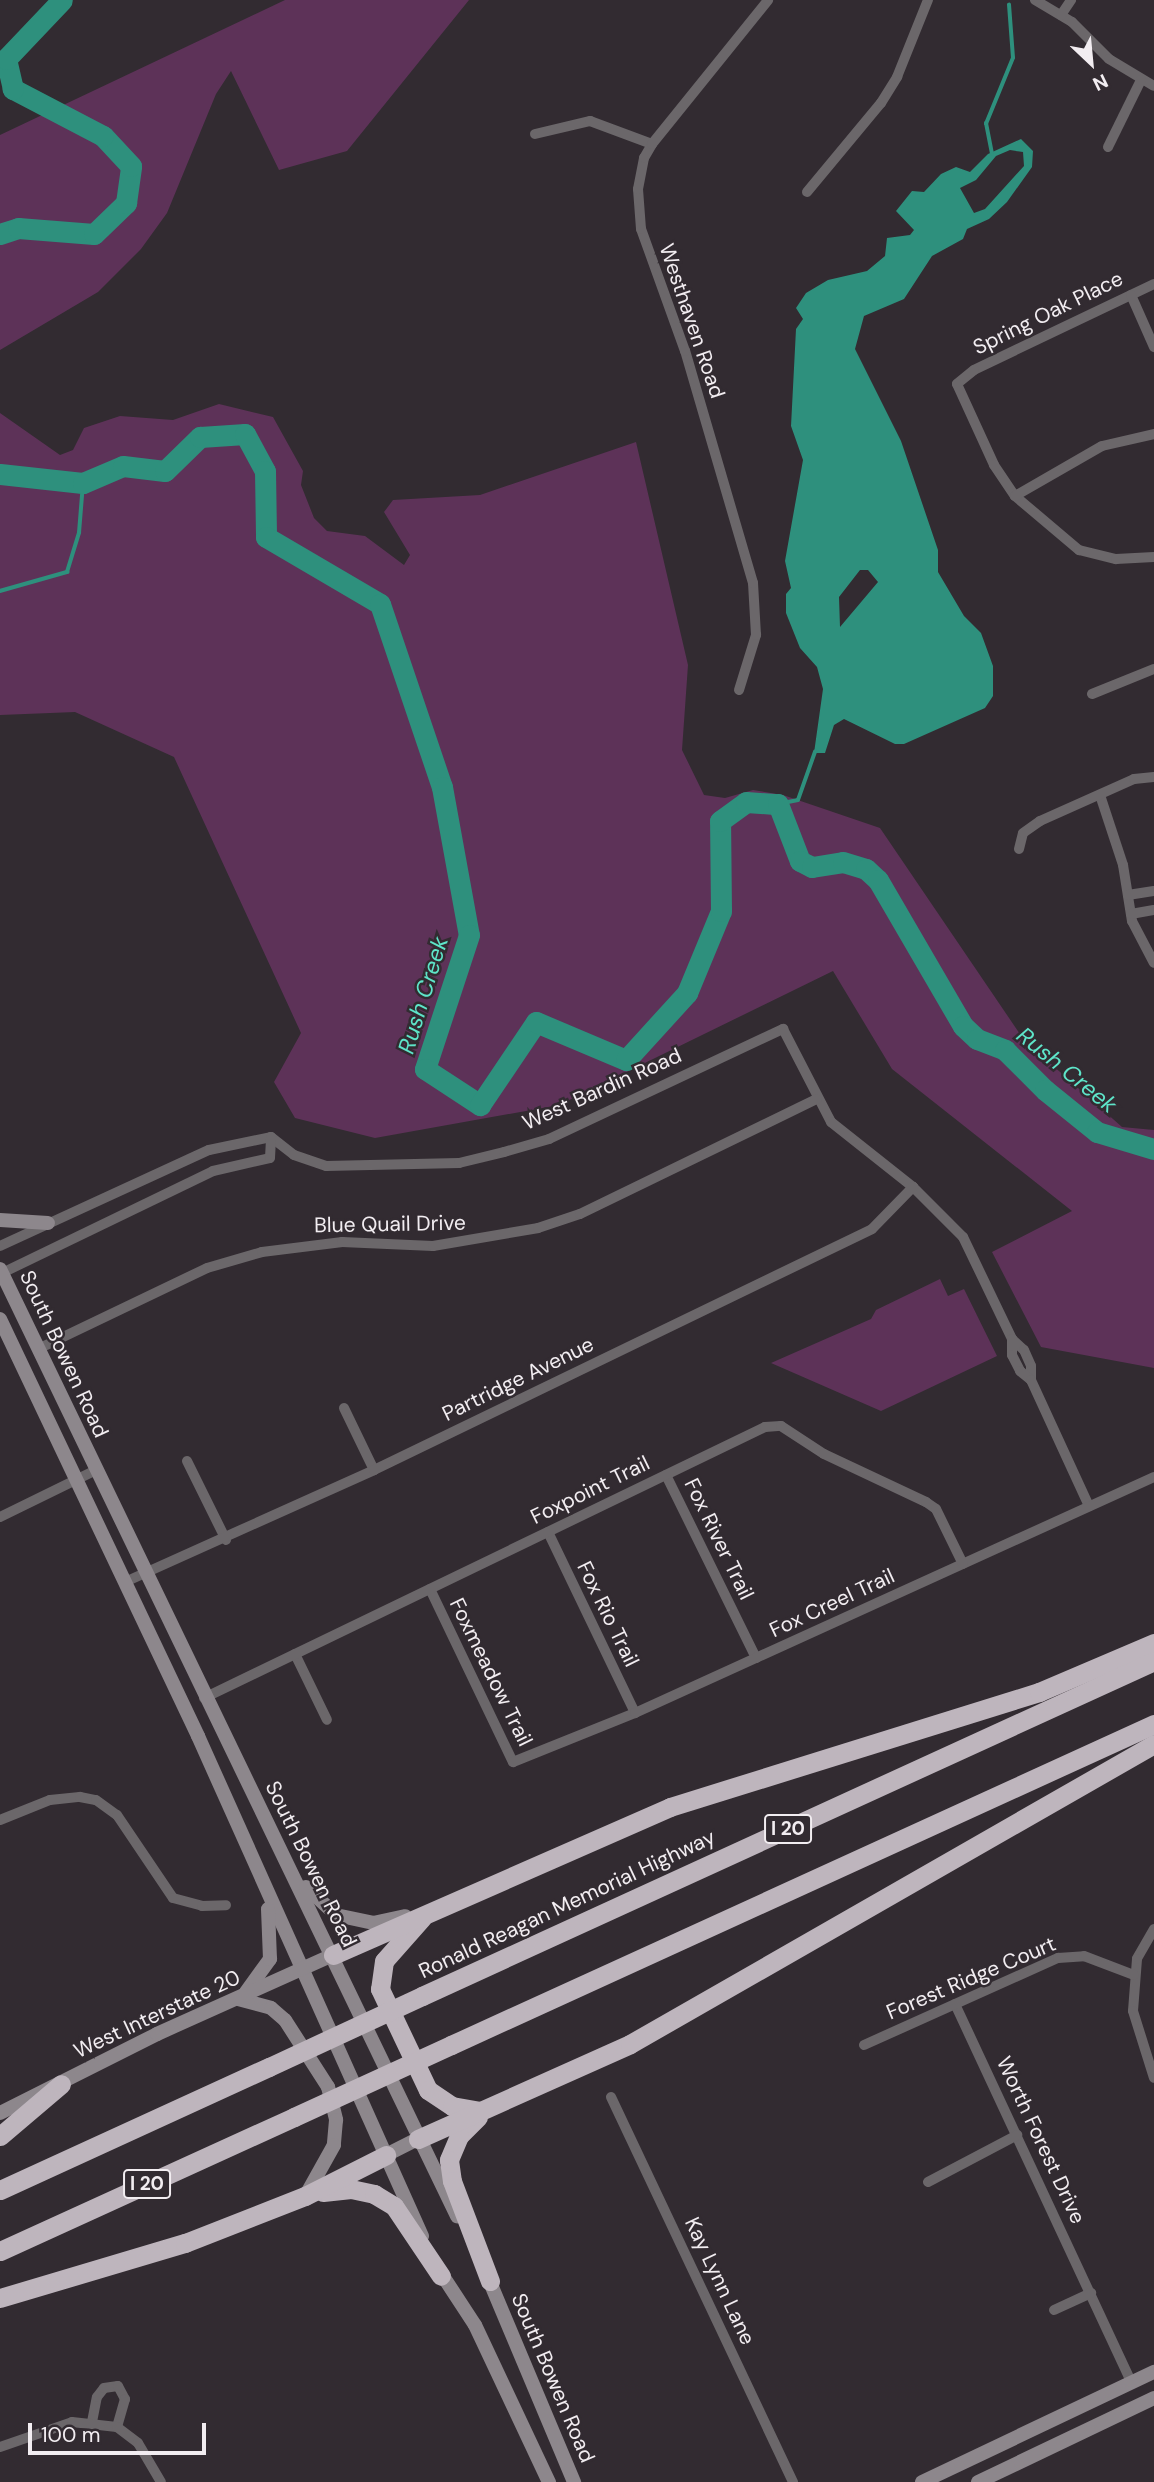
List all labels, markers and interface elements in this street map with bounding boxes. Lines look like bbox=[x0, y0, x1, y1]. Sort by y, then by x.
north arrow bbox=[1056, 28, 1126, 98]
text: N bbox=[1089, 68, 1112, 97]
street label: Westhaven Road bbox=[654, 241, 730, 401]
street label: Spring Oak Place bbox=[969, 266, 1127, 360]
water label: Rush Creek bbox=[392, 933, 454, 1057]
water label: Rush Creek bbox=[1011, 1021, 1123, 1119]
street label: West Bardin Road bbox=[519, 1043, 685, 1135]
street label: Blue Quail Drive bbox=[314, 1210, 466, 1238]
street label: South Bowen Road bbox=[14, 1266, 114, 1442]
street label: Partridge Avenue bbox=[438, 1331, 598, 1427]
street label: Foxpoint Trail bbox=[526, 1450, 654, 1530]
street label: Fox River Trail bbox=[679, 1474, 759, 1604]
street label: Fox Rio Trail bbox=[572, 1557, 644, 1671]
street label: Fox Creel Trail bbox=[766, 1563, 898, 1643]
street label: Foxmeadow Trail bbox=[444, 1594, 538, 1750]
street label: South Bowen Road bbox=[260, 1777, 362, 1951]
road number: I 20 bbox=[764, 1814, 812, 1844]
street label: Ronald Reagan Memorial Highway bbox=[415, 1824, 719, 1984]
street label: Forest Ridge Court bbox=[883, 1931, 1059, 2025]
street label: West Interstate 20 bbox=[70, 1964, 244, 2064]
street label: Worth Forest Drive bbox=[991, 2052, 1091, 2228]
road number: I 20 bbox=[122, 2168, 172, 2200]
street label: Kay Lynn Lane bbox=[679, 2213, 761, 2349]
street label: South Bowen Road bbox=[506, 2290, 600, 2466]
scale bar bbox=[32, 2408, 210, 2452]
text: 100 m bbox=[41, 2421, 101, 2449]

